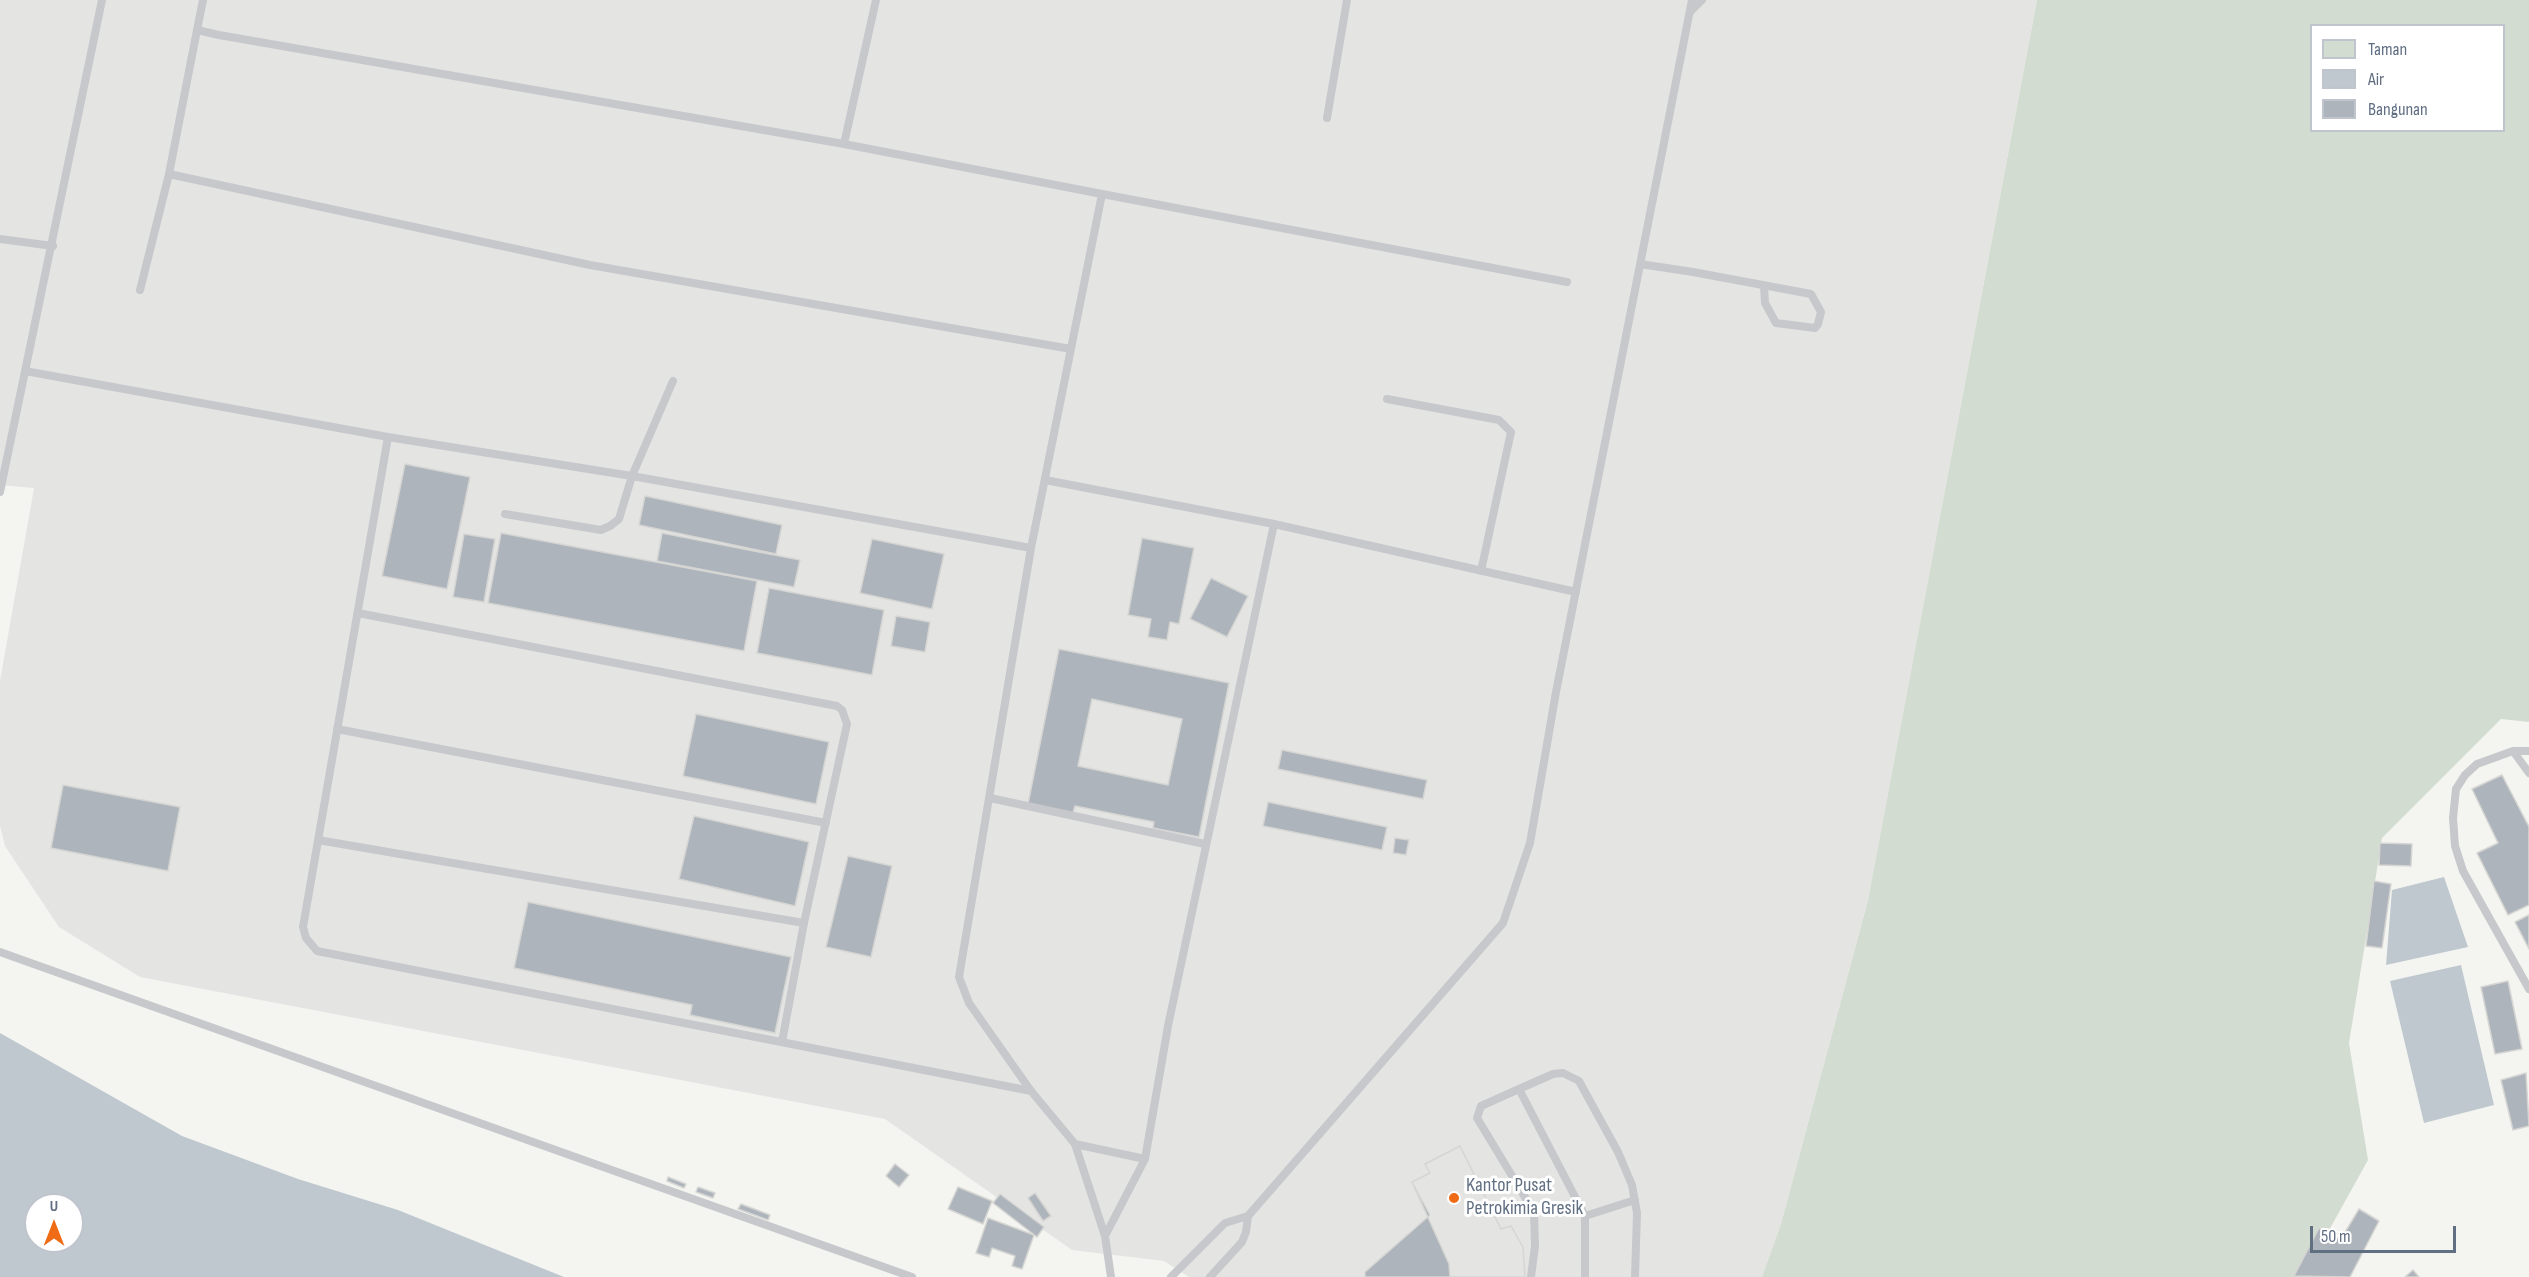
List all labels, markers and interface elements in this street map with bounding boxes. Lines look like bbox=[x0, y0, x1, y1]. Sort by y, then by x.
legend bbox=[2310, 24, 2505, 132]
text: Taman bbox=[2368, 39, 2407, 60]
text: Air bbox=[2368, 69, 2384, 90]
text: Bangunan bbox=[2368, 99, 2428, 120]
place label: Kantor Pusat Petrokimia Gresik bbox=[1466, 1174, 1583, 1221]
marker: Kantor Pusat Petrokimia Gresik bbox=[1447, 1191, 1461, 1205]
north arrow bbox=[24, 1193, 84, 1253]
text: U bbox=[50, 1197, 58, 1216]
scale bar bbox=[2313, 1214, 2458, 1252]
text: 50 m bbox=[2321, 1226, 2351, 1247]

